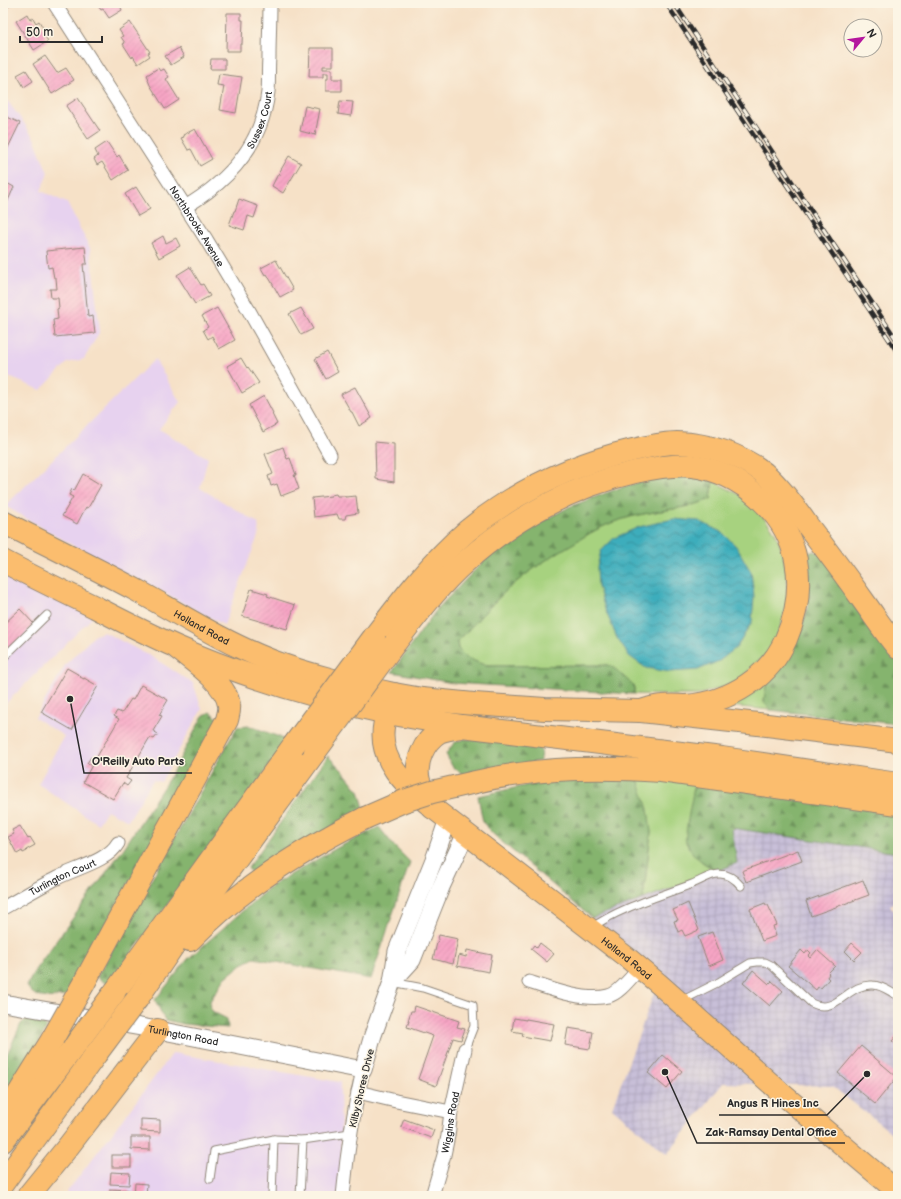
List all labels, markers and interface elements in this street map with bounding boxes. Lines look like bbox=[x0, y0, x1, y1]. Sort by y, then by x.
scale bar bbox=[20, 18, 102, 44]
north arrow bbox=[843, 18, 883, 58]
text: 50 m bbox=[26, 25, 53, 40]
text: N bbox=[864, 27, 879, 40]
street label: Sussex Court bbox=[245, 91, 275, 151]
street label: Northbrooke Avenue bbox=[166, 184, 226, 269]
street label: Holland Road bbox=[171, 608, 231, 648]
callout: O'Reilly Auto Parts bbox=[84, 750, 192, 773]
text: O'Reilly Auto Parts bbox=[92, 755, 185, 768]
street label: Turlington Court bbox=[27, 857, 98, 899]
street label: Holland Road bbox=[598, 935, 654, 983]
street label: Turlington Road bbox=[147, 1023, 219, 1049]
street label: Kilby Shores Drive bbox=[347, 1048, 377, 1129]
street label: Wiggins Road bbox=[440, 1090, 462, 1154]
callout: Angus R Hines Inc bbox=[719, 1092, 827, 1115]
text: Angus R Hines Inc bbox=[726, 1097, 819, 1110]
callout: Zak-Ramsay Dental Office bbox=[697, 1120, 845, 1143]
text: Zak-Ramsay Dental Office bbox=[705, 1126, 837, 1139]

